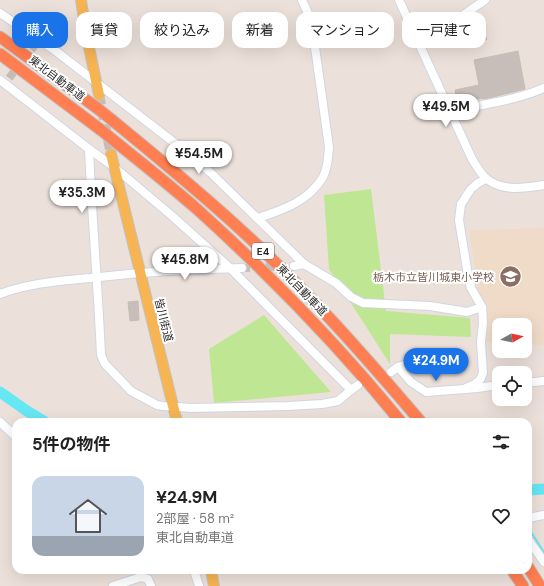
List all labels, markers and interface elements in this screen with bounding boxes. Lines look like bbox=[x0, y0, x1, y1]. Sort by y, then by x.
chip: 購入 bbox=[12, 12, 68, 48]
chip: 賃貸 bbox=[76, 12, 132, 48]
chip: 絞り込み bbox=[140, 12, 224, 48]
chip: 新着 bbox=[232, 12, 288, 48]
chip: マンション bbox=[296, 12, 394, 48]
chip: 一戸建て bbox=[402, 12, 486, 48]
street label: 東北自動車道 bbox=[26, 53, 88, 103]
pin: ¥49.5M bbox=[413, 94, 479, 128]
text: ¥49.5M bbox=[422, 98, 470, 115]
pin: ¥54.5M bbox=[166, 141, 232, 175]
text: ¥54.5M bbox=[175, 145, 223, 162]
pin: ¥35.3M bbox=[49, 180, 115, 214]
text: ¥35.3M bbox=[58, 184, 106, 201]
road number: E4 bbox=[252, 243, 274, 259]
pin: ¥45.8M bbox=[152, 247, 218, 281]
text: ¥45.8M bbox=[161, 251, 209, 268]
street label: 東北自動車道 bbox=[274, 261, 330, 319]
school or university icon: 栃木市立皆川城東小学校 bbox=[497, 264, 523, 290]
place label: 栃木市立皆川城東小学校 bbox=[373, 270, 494, 284]
street label: 皆川街道 bbox=[152, 297, 176, 343]
north arrow bbox=[492, 318, 532, 358]
map controls bbox=[492, 318, 532, 406]
pin: ¥24.9M bbox=[403, 348, 469, 382]
text: ¥24.9M bbox=[413, 352, 459, 369]
button: locate bbox=[492, 366, 532, 406]
icon: filters bbox=[490, 431, 512, 453]
text: 5件の物件 bbox=[32, 433, 111, 455]
text: ¥24.9M bbox=[156, 486, 217, 508]
icon: home bbox=[64, 492, 112, 540]
icon: heart bbox=[490, 505, 512, 527]
text: 2部屋 · 58 m² bbox=[156, 510, 234, 527]
text: 東北自動車道 bbox=[156, 529, 234, 546]

